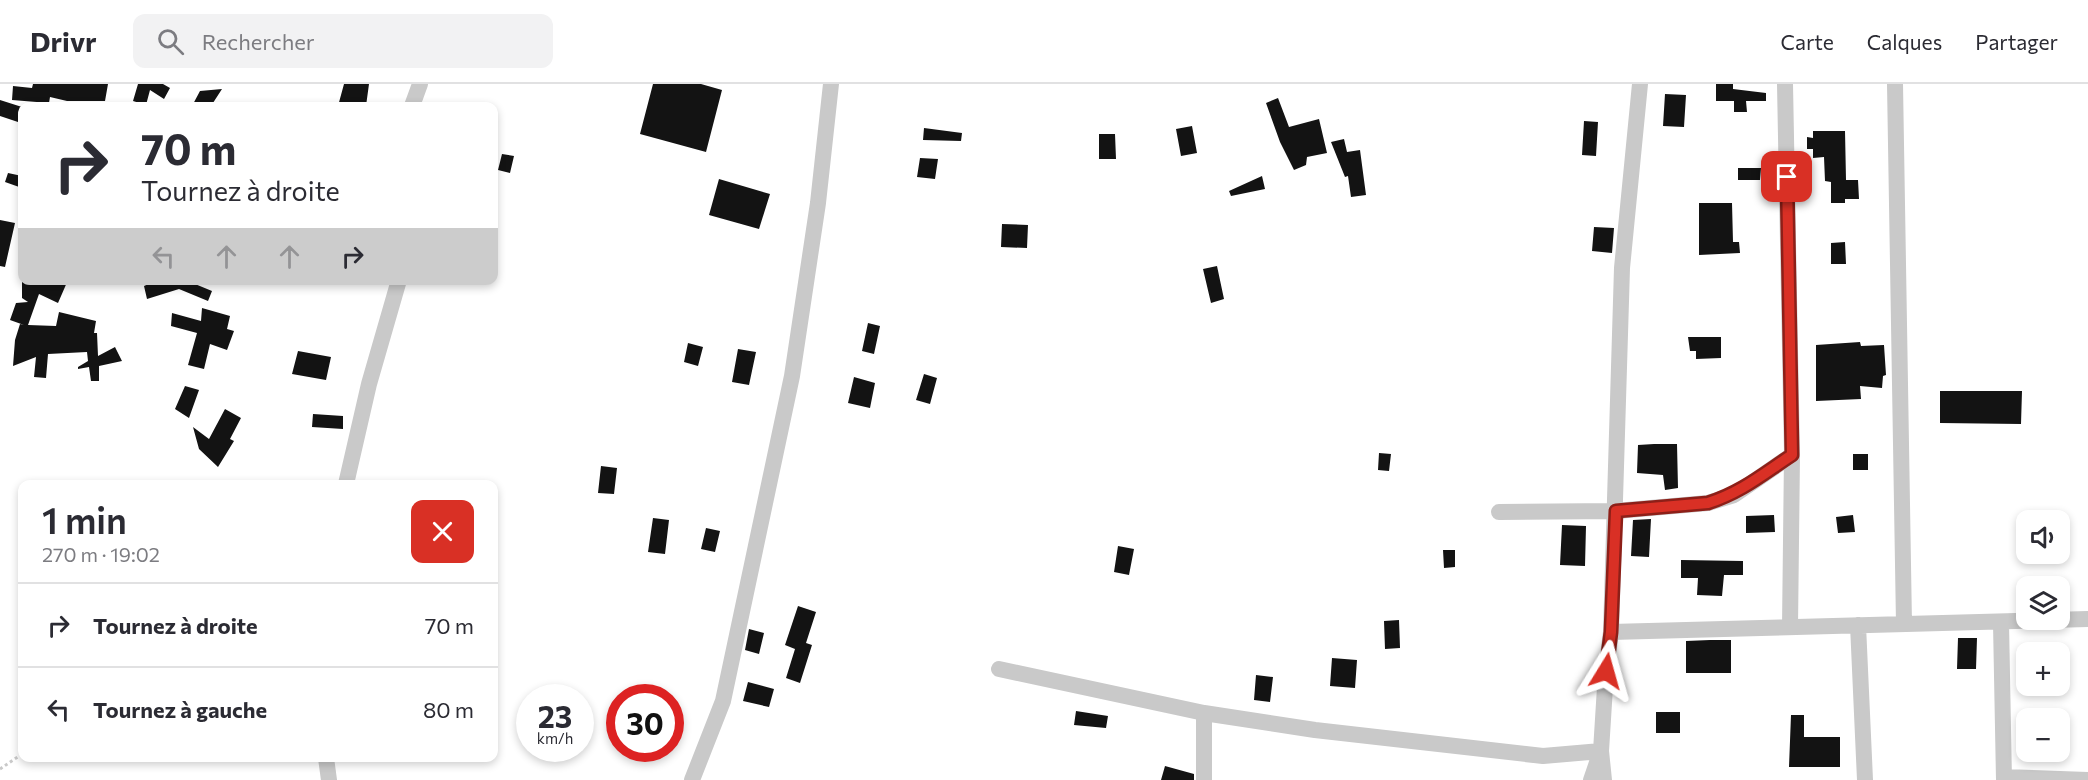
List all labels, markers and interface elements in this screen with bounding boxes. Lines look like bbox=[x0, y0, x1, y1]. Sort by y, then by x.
search box bbox=[133, 14, 553, 68]
text: Drivr bbox=[30, 24, 97, 58]
icon: search bbox=[154, 25, 187, 58]
text: Rechercher bbox=[202, 28, 315, 55]
text: Carte bbox=[1781, 29, 1834, 54]
text: Calques bbox=[1867, 29, 1942, 54]
text: Partager bbox=[1975, 29, 2058, 54]
text: 70 m bbox=[141, 122, 236, 174]
icon: right bbox=[42, 126, 120, 204]
pin bbox=[1761, 151, 1812, 202]
icon: arrive bbox=[1770, 160, 1803, 193]
text: Tournez à droite bbox=[141, 174, 340, 207]
icon: left bbox=[147, 240, 180, 273]
icon: ahead bbox=[210, 240, 243, 273]
icon: ahead bbox=[273, 240, 306, 273]
icon: right bbox=[336, 240, 369, 273]
text: 1 min bbox=[42, 497, 127, 541]
button: close bbox=[411, 500, 474, 563]
map controls bbox=[2016, 510, 2070, 762]
button: sound bbox=[2016, 510, 2070, 564]
text: 270 m · 19:02 bbox=[42, 542, 160, 566]
button: layers bbox=[2016, 576, 2070, 630]
icon: right bbox=[42, 609, 75, 642]
text: Tournez à droite bbox=[93, 612, 258, 639]
text: 70 m bbox=[425, 612, 474, 639]
position arrow bbox=[1574, 639, 1638, 703]
button: + bbox=[2016, 642, 2070, 696]
speed limit sign: 30 bbox=[606, 684, 684, 762]
icon: left bbox=[42, 693, 75, 726]
text: Tournez à gauche bbox=[93, 696, 267, 723]
text: 80 m bbox=[423, 696, 474, 723]
text: 23 bbox=[538, 697, 572, 734]
button: − bbox=[2016, 708, 2070, 762]
text: km/h bbox=[537, 729, 573, 747]

